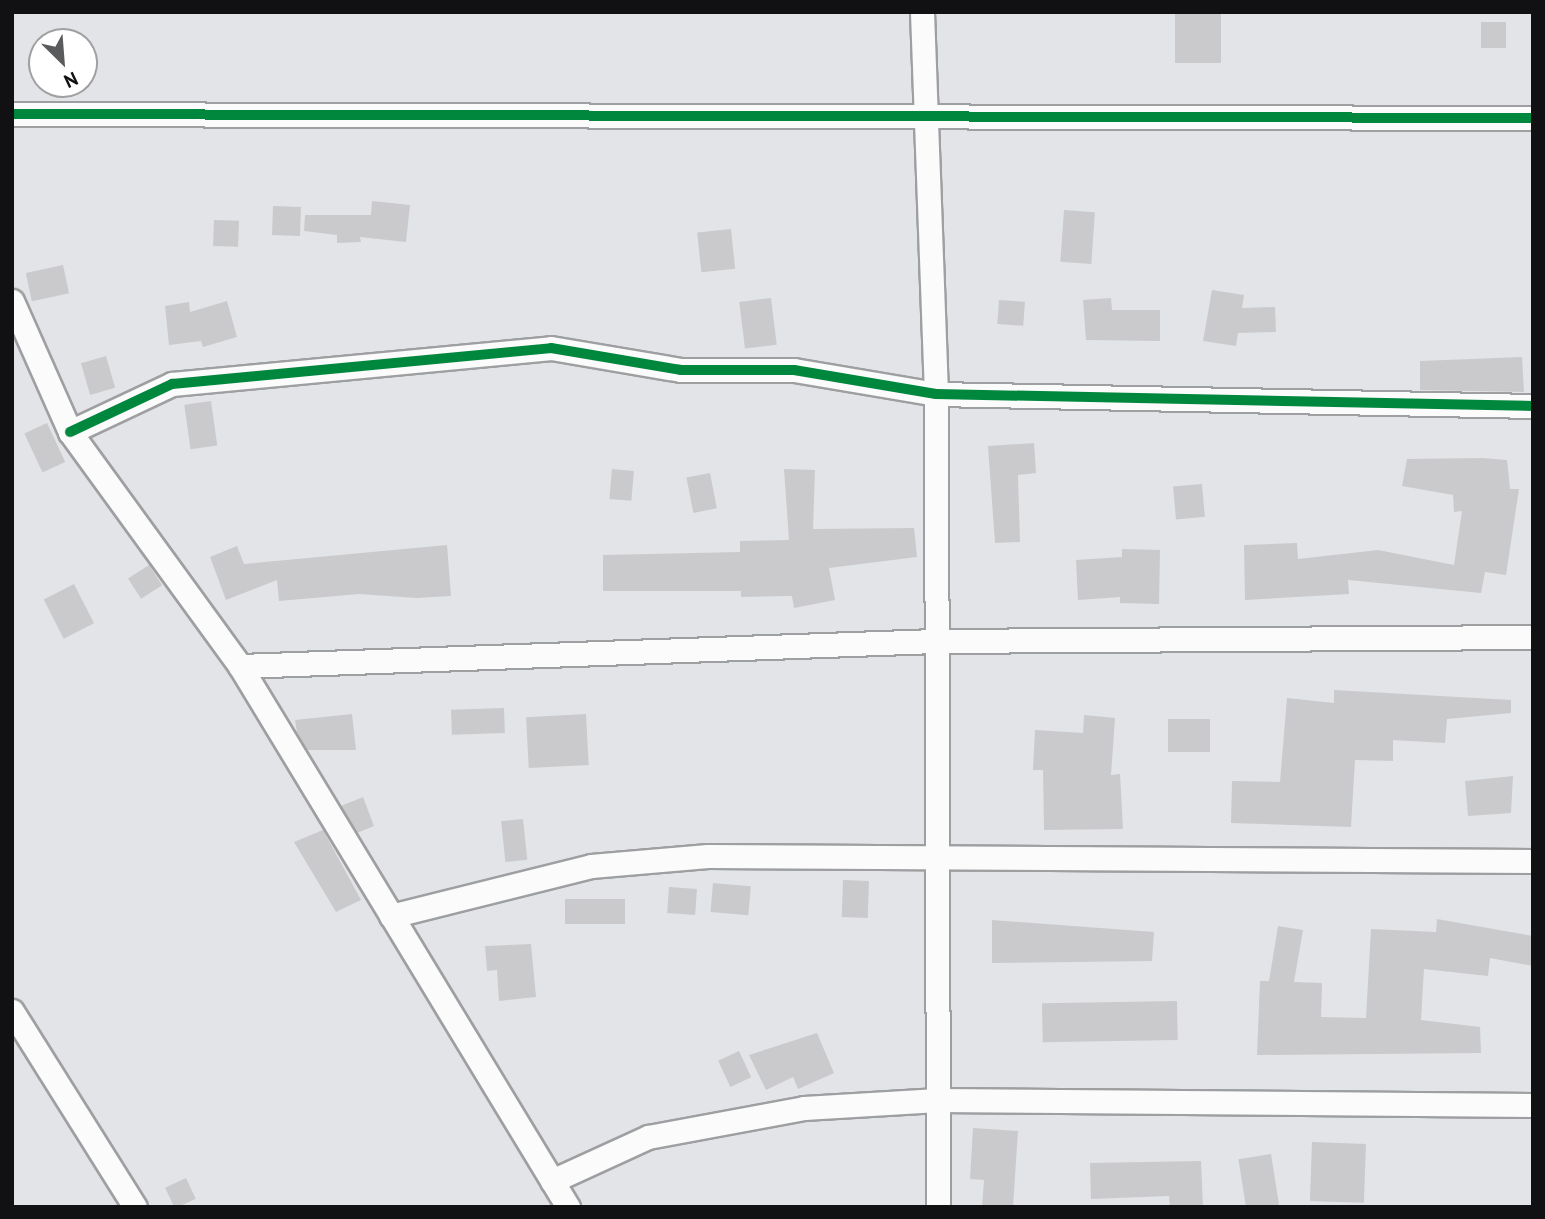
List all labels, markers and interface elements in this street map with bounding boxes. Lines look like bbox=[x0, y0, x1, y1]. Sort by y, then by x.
north arrow bbox=[28, 28, 98, 98]
text: N bbox=[60, 67, 82, 94]

